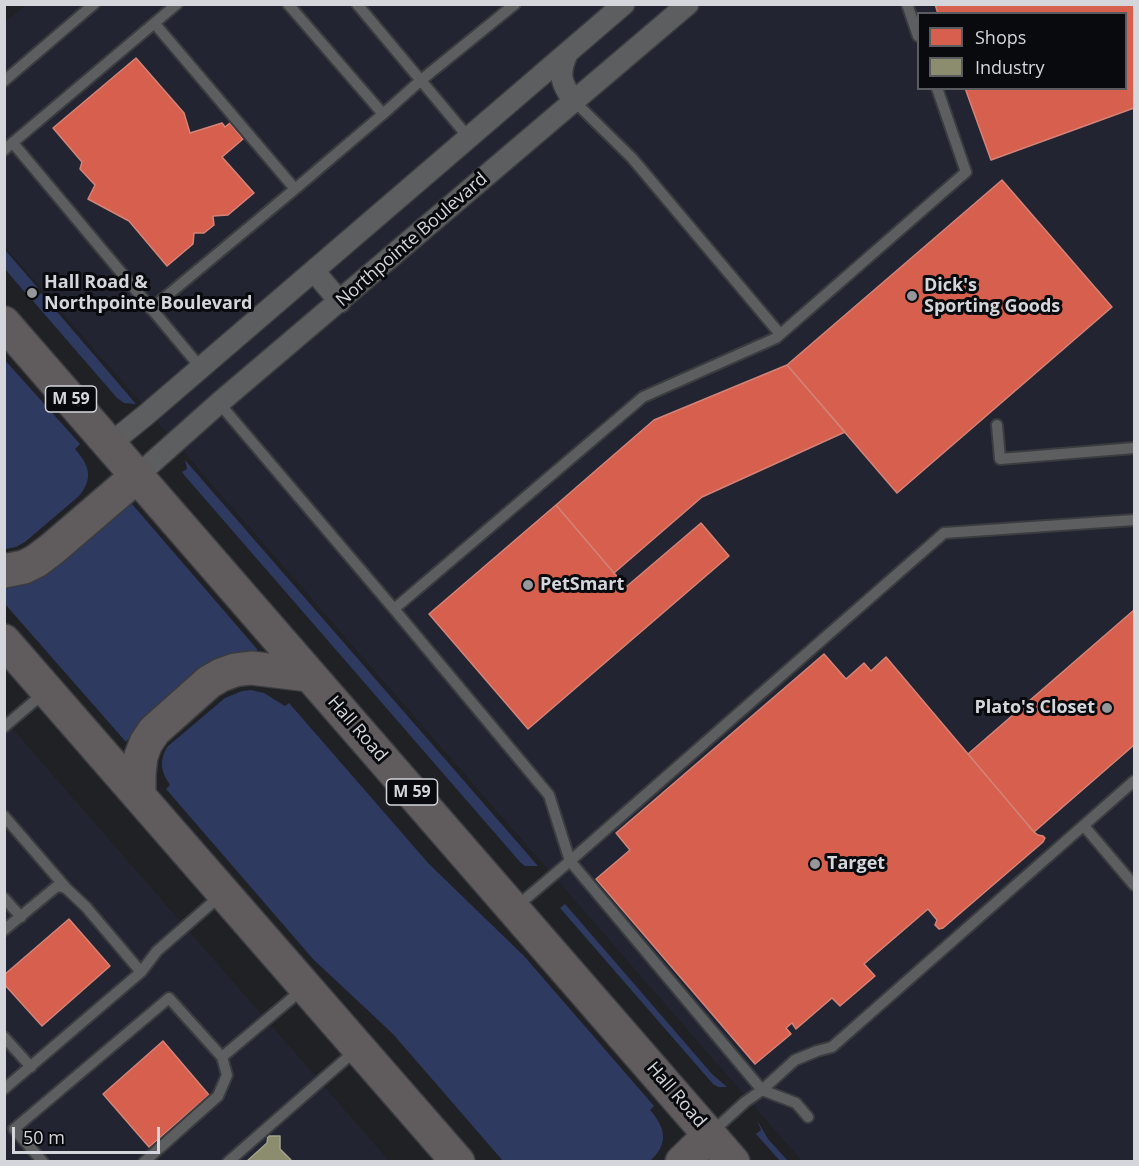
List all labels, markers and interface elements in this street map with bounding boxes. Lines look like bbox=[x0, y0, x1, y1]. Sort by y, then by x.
legend bbox=[917, 12, 1127, 90]
text: Shops bbox=[975, 25, 1026, 49]
text: Industry bbox=[975, 55, 1045, 79]
street label: Northpointe Boulevard bbox=[332, 168, 492, 312]
place label: Hall Road & Northpointe Boulevard bbox=[44, 272, 252, 314]
place label: Dick's Sporting Goods bbox=[924, 275, 1060, 318]
marker: Hall Road & Northpointe Boulevard bbox=[25, 286, 39, 300]
marker: Dick's Sporting Goods bbox=[905, 289, 919, 303]
road number: M 59 bbox=[46, 386, 97, 412]
place label: PetSmart bbox=[540, 574, 624, 596]
marker: PetSmart bbox=[521, 578, 535, 592]
street label: Hall Road bbox=[323, 692, 391, 766]
place label: Plato's Closet bbox=[974, 697, 1095, 719]
marker: Plato's Closet bbox=[1100, 701, 1114, 715]
road number: M 59 bbox=[386, 779, 438, 805]
place label: Target bbox=[827, 853, 885, 875]
marker: Target bbox=[808, 857, 822, 871]
street label: Hall Road bbox=[642, 1058, 710, 1132]
scale bar bbox=[15, 1115, 164, 1153]
text: 50 m bbox=[23, 1125, 65, 1149]

